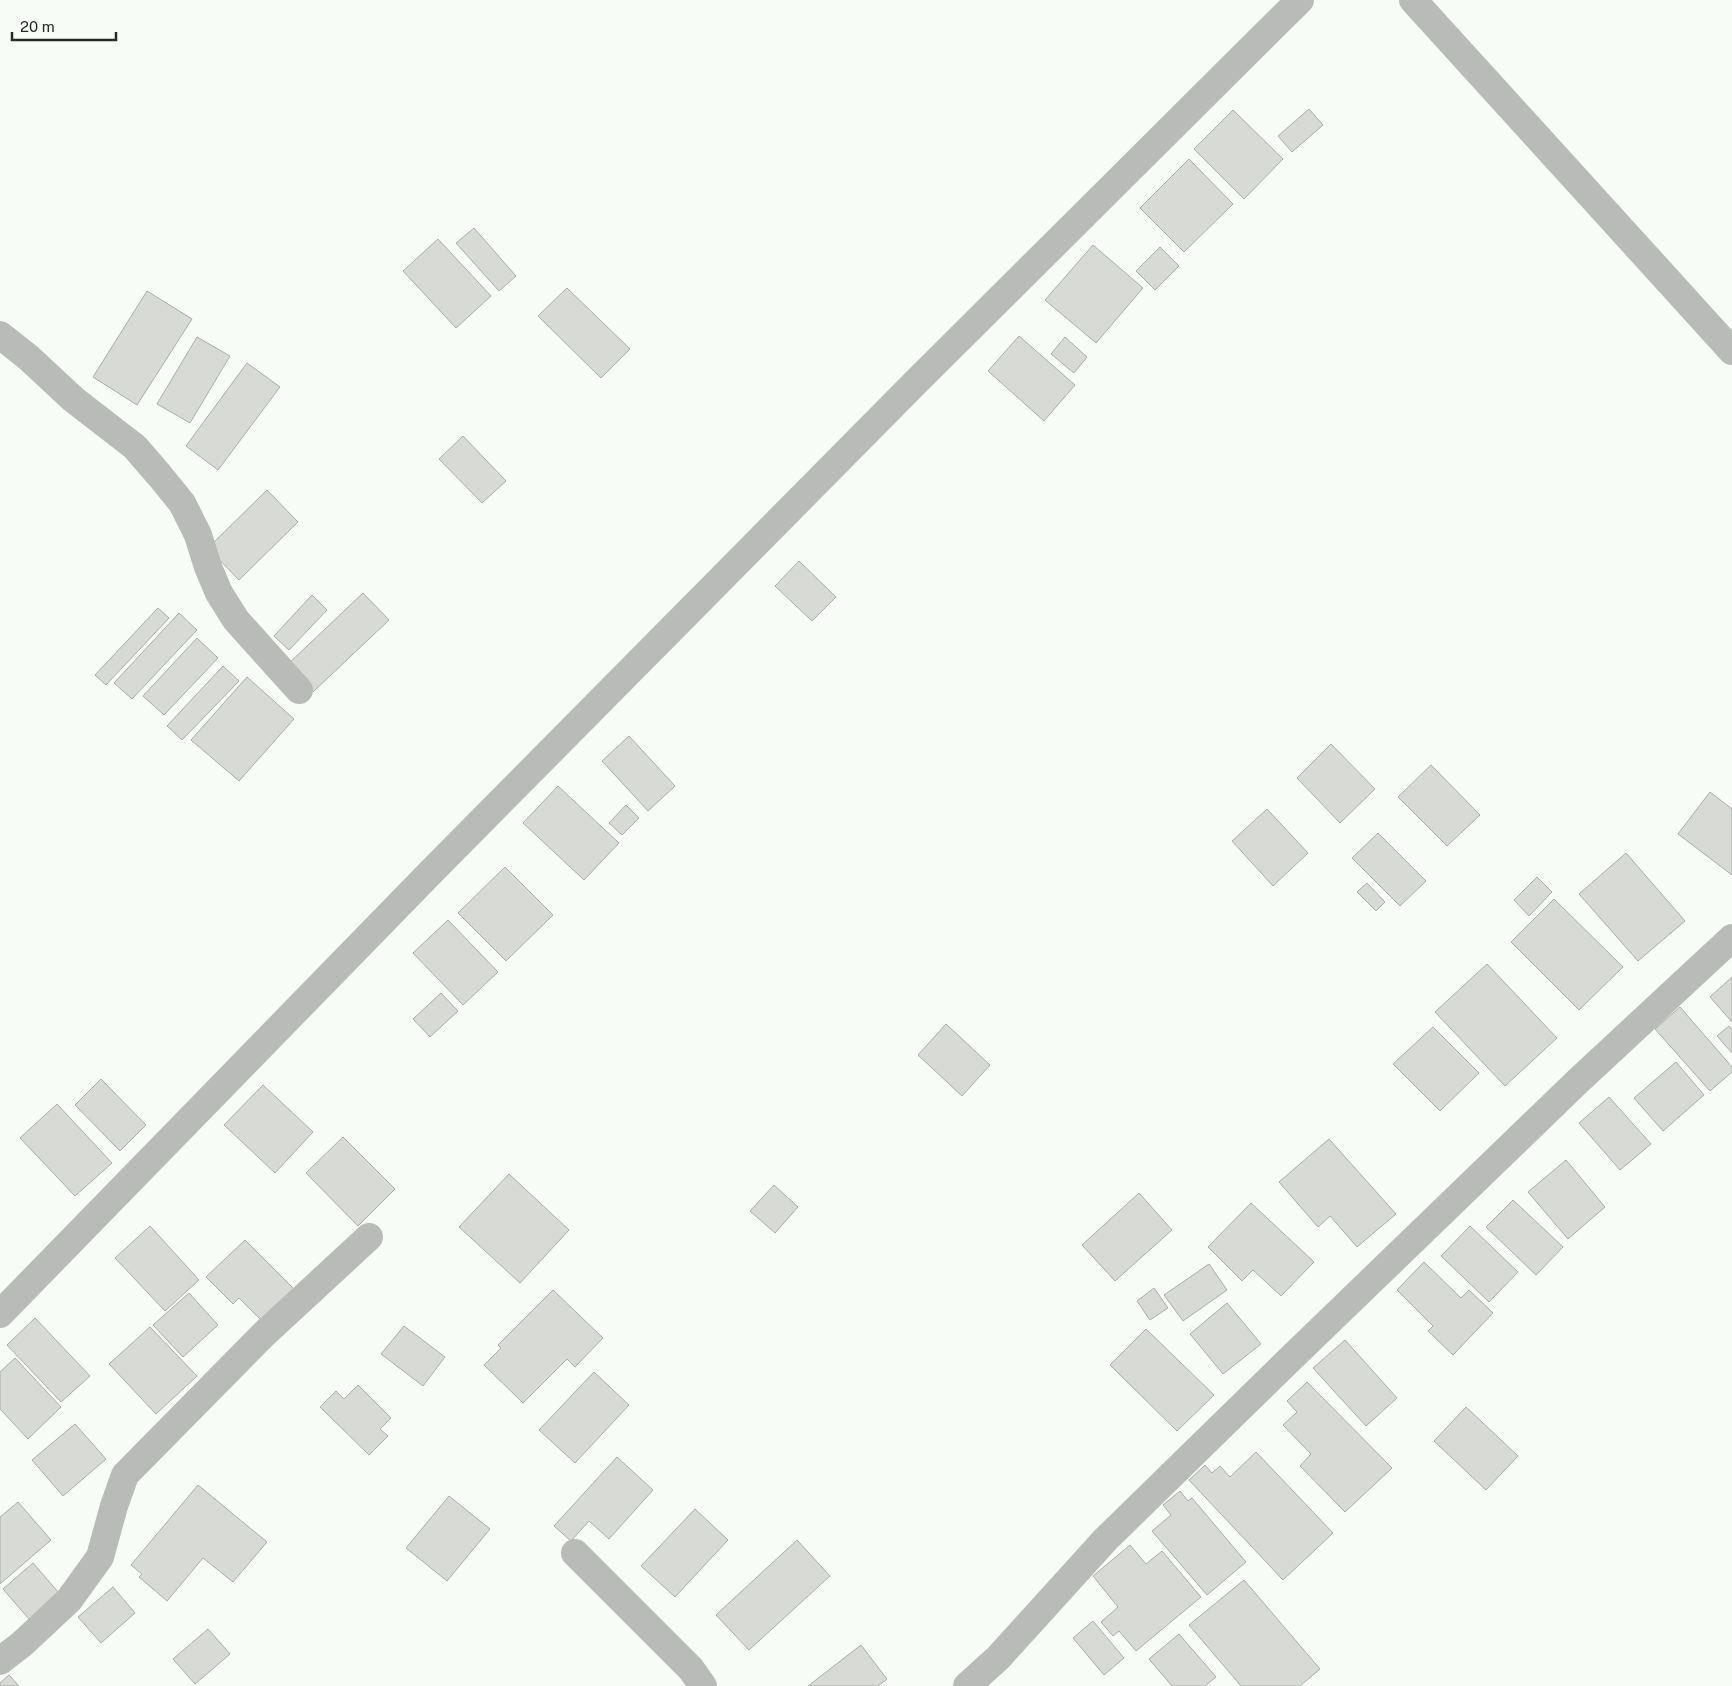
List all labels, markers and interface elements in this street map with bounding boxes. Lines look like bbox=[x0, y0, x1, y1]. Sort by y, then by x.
scale bar bbox=[12, 10, 116, 42]
text: 20 m bbox=[20, 18, 55, 35]

